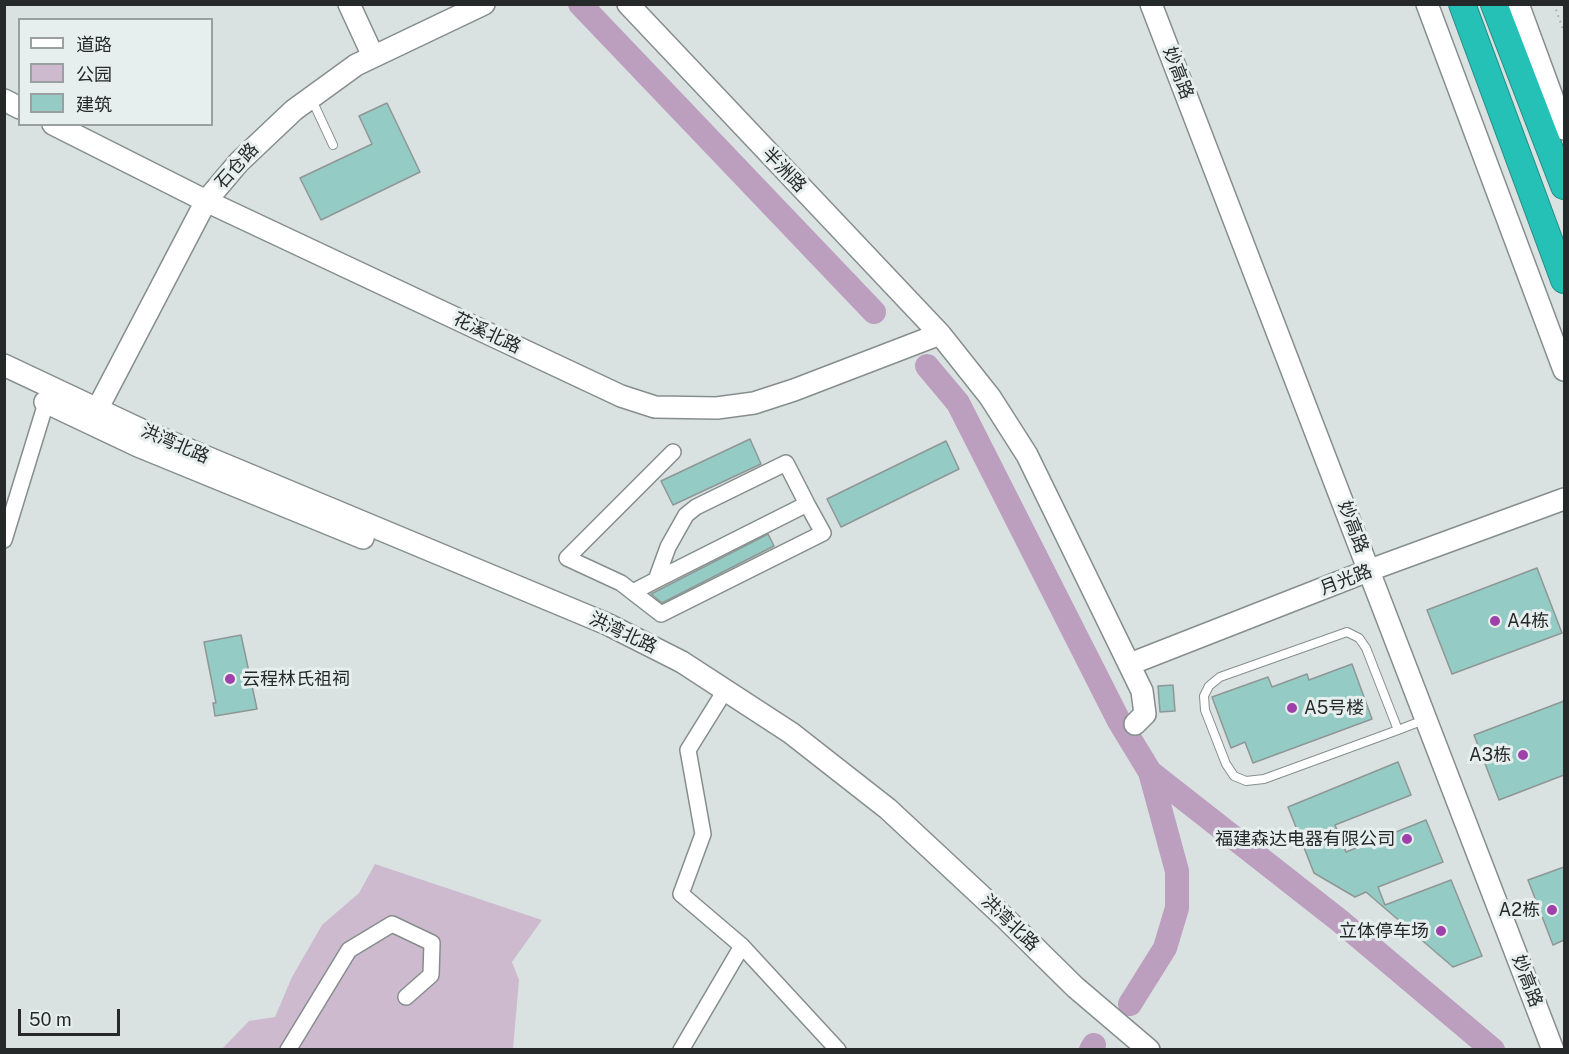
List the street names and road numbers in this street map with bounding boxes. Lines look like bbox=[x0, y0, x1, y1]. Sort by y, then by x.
street label: 妙高路 bbox=[1158, 44, 1198, 102]
street label: 石仓路 bbox=[211, 139, 263, 193]
street label: 半洲路 bbox=[757, 143, 811, 197]
street label: 花溪北路 bbox=[450, 308, 524, 358]
street label: 洪湾北路 bbox=[138, 420, 212, 468]
street label: 妙高路 bbox=[1333, 498, 1373, 556]
street label: 月光路 bbox=[1317, 560, 1375, 600]
street label: 洪湾北路 bbox=[586, 608, 660, 658]
street label: 洪湾北路 bbox=[977, 890, 1043, 956]
street label: 妙高路 bbox=[1507, 952, 1547, 1010]

